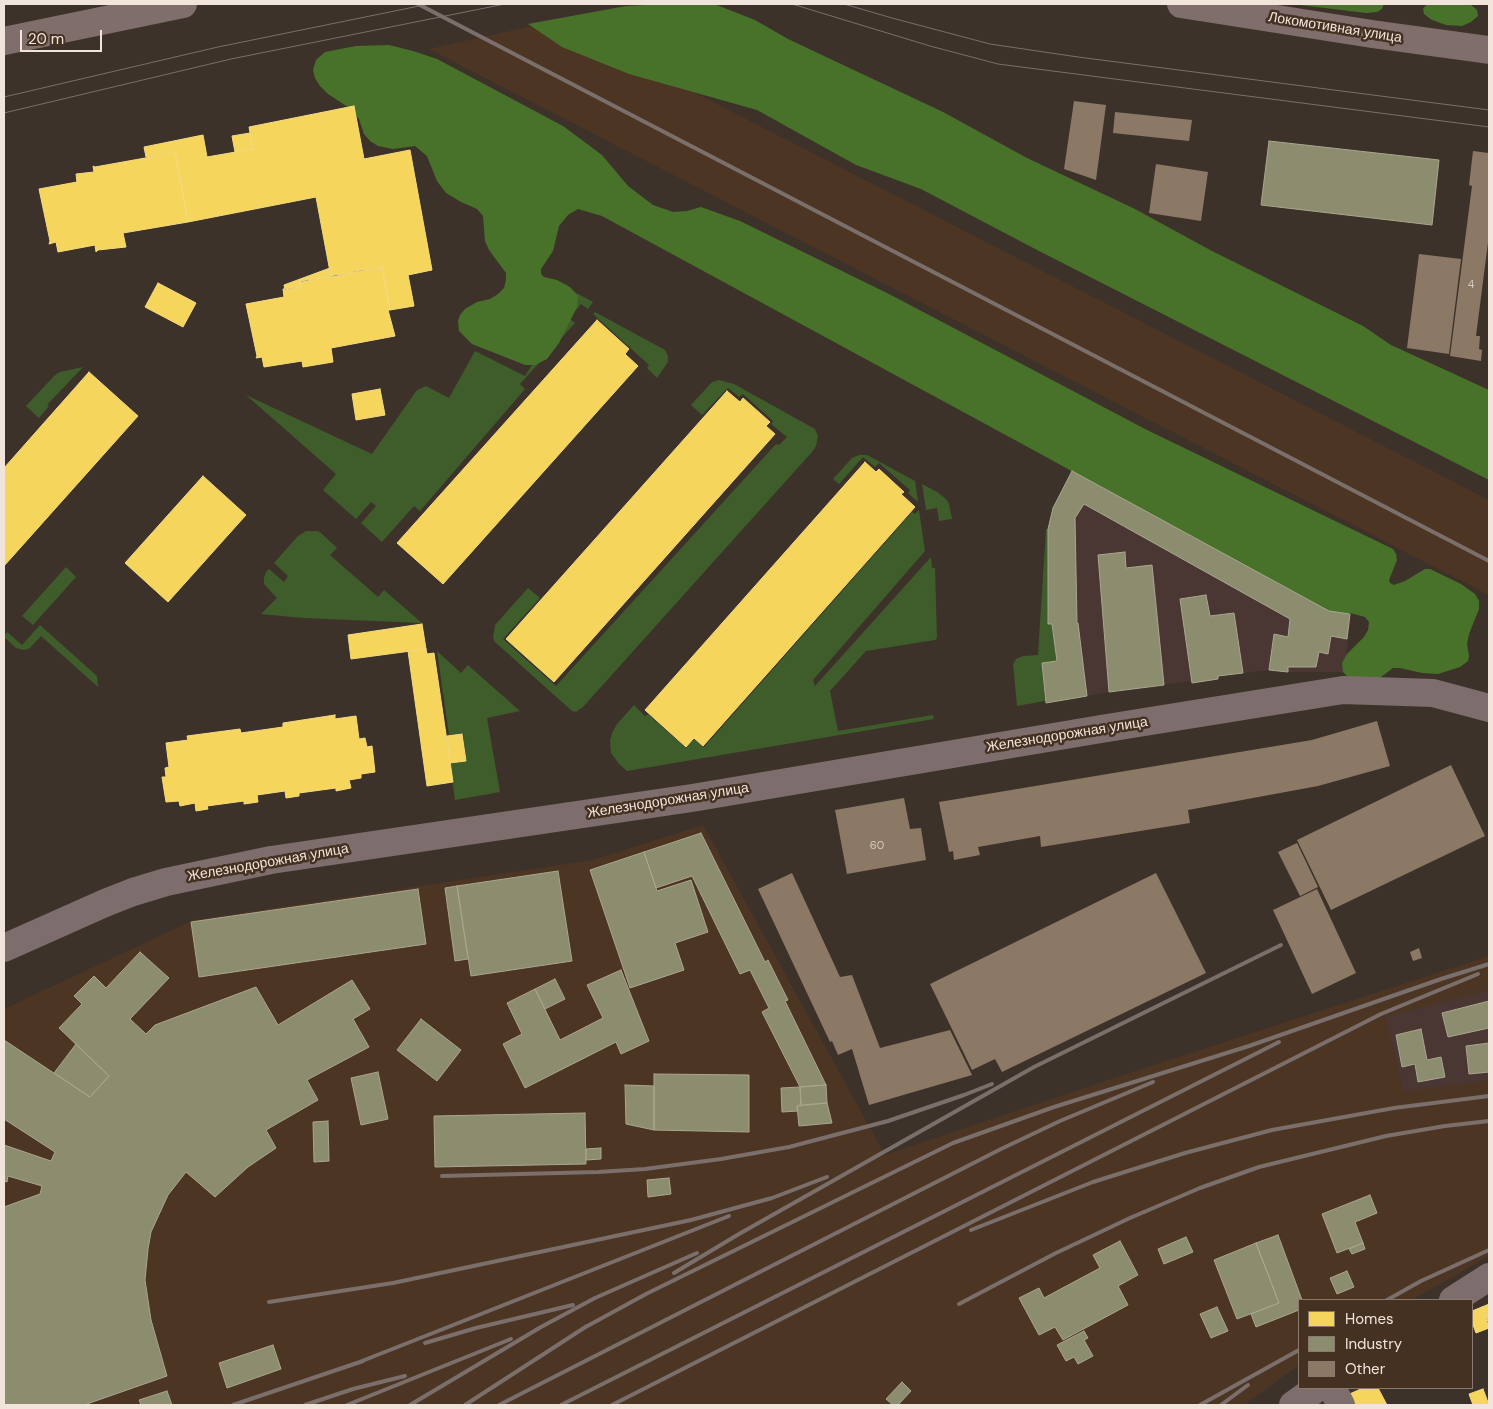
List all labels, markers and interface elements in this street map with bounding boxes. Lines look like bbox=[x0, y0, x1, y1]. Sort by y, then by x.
street label: Локомотивная улица bbox=[1267, 9, 1403, 47]
scale bar bbox=[22, 20, 105, 52]
text: 20 m bbox=[28, 29, 64, 49]
house number: 4 bbox=[1468, 278, 1474, 292]
street label: Железнодорожная улица bbox=[985, 714, 1149, 756]
street label: Железнодорожная улица bbox=[586, 780, 750, 822]
house number: 60 bbox=[870, 839, 884, 853]
street label: Железнодорожная улица bbox=[186, 841, 350, 885]
legend bbox=[1298, 1299, 1473, 1389]
text: Homes bbox=[1345, 1309, 1394, 1329]
text: Industry bbox=[1345, 1334, 1402, 1354]
text: Other bbox=[1345, 1359, 1385, 1379]

